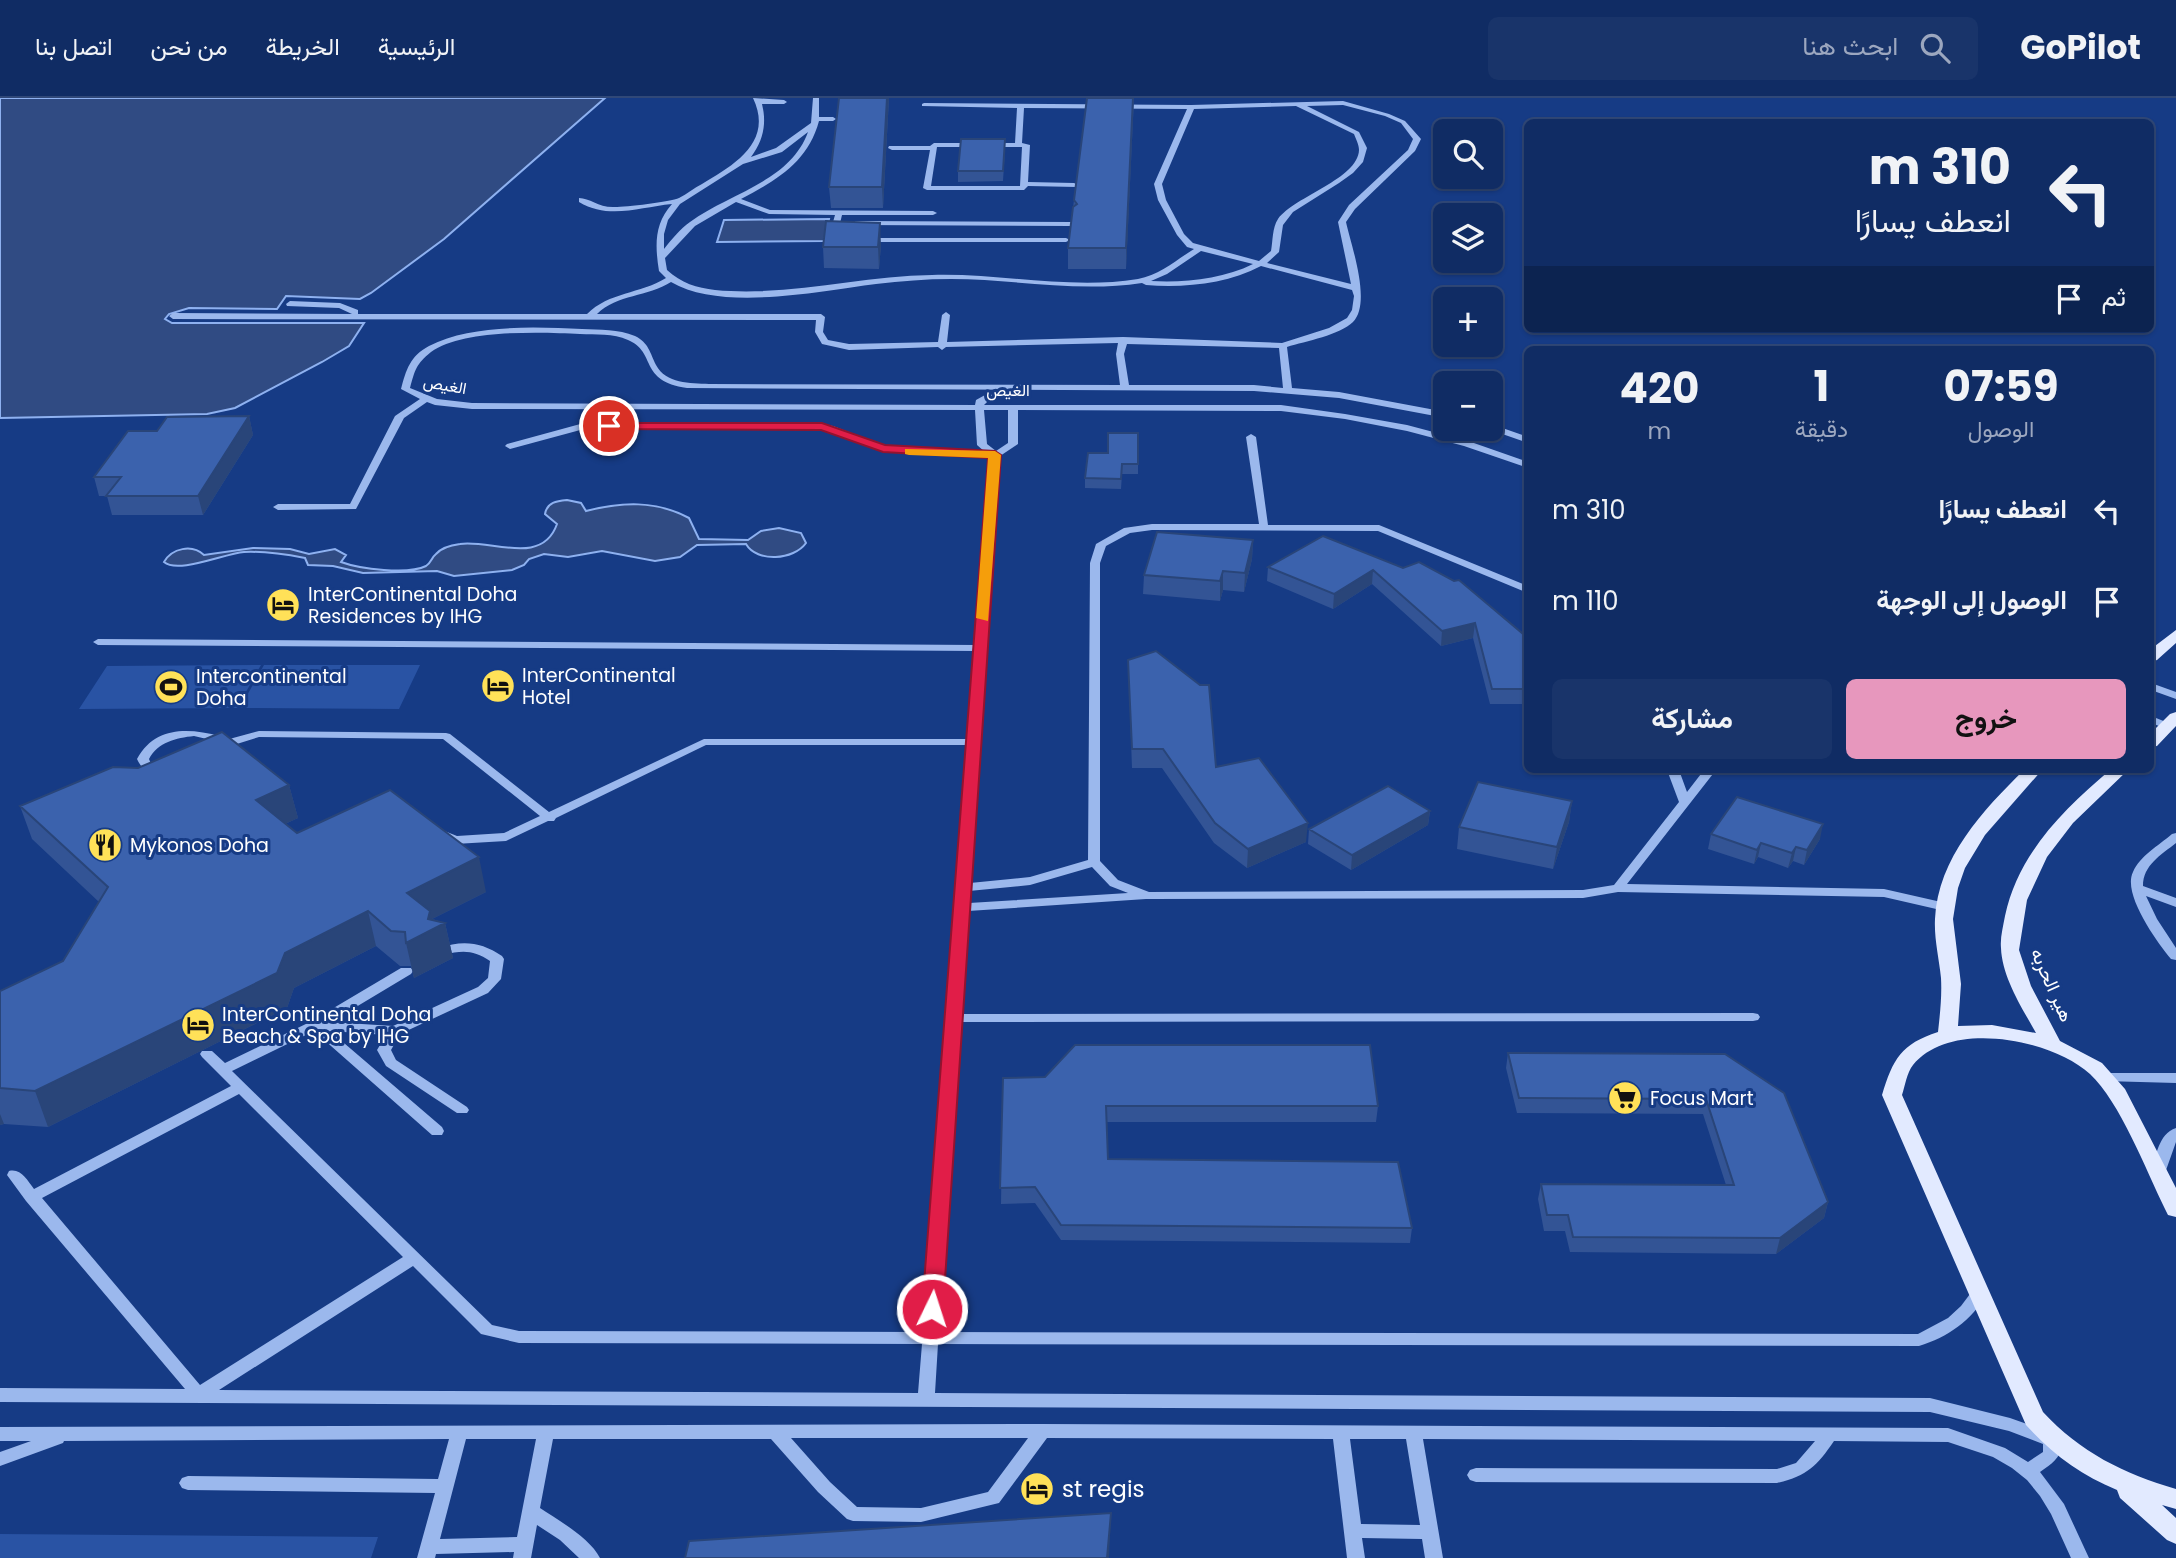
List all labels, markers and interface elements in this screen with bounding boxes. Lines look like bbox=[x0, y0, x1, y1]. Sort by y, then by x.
search box bbox=[1488, 17, 1978, 80]
text: GoPilot bbox=[2020, 24, 2141, 71]
text: ابحث هنا bbox=[1802, 28, 1898, 64]
icon: search bbox=[1916, 29, 1954, 67]
text: اتصل بنا bbox=[35, 30, 113, 63]
text: من نحن bbox=[151, 30, 228, 63]
text: الخريطة bbox=[266, 30, 340, 63]
text: الرئيسية bbox=[378, 30, 455, 63]
map controls bbox=[1433, 119, 1503, 441]
button: search bbox=[1433, 119, 1503, 189]
text: 310 m bbox=[1869, 133, 2011, 201]
icon: left bbox=[2035, 147, 2126, 238]
text: انعطف يسارًا bbox=[1855, 198, 2011, 243]
button: layers bbox=[1433, 203, 1503, 273]
text: ثم bbox=[2102, 279, 2126, 315]
icon: arrive bbox=[2050, 280, 2088, 318]
button: + bbox=[1433, 287, 1503, 357]
text: 1 bbox=[1814, 357, 1829, 416]
text: 07:59 bbox=[1944, 357, 2059, 416]
text: 420 bbox=[1620, 359, 1699, 418]
street label: الغيص bbox=[422, 370, 468, 400]
button: − bbox=[1433, 371, 1503, 441]
street label: الغيص bbox=[986, 379, 1030, 402]
pin bbox=[579, 396, 639, 456]
icon: arrive bbox=[590, 407, 628, 445]
text: دقيقة bbox=[1795, 413, 1848, 445]
text: الوصول bbox=[1968, 413, 2034, 445]
text: m bbox=[1648, 415, 1671, 447]
text: انعطف يسارًا bbox=[1938, 491, 2067, 527]
text: 310 m bbox=[1552, 492, 1626, 528]
icon: left bbox=[2088, 492, 2126, 530]
place label: InterContinental Doha Residences by IHG bbox=[308, 581, 517, 630]
text: الوصول إلى الوجهة bbox=[1876, 582, 2067, 618]
text: 110 m bbox=[1552, 583, 1619, 619]
icon: arrive bbox=[2088, 583, 2126, 621]
hotel icon: InterContinental Doha Residences by IHG bbox=[264, 586, 302, 624]
place label: InterContinental Hotel bbox=[522, 662, 676, 711]
place label: Intercontinental Doha bbox=[196, 663, 347, 712]
hotel icon: InterContinental Hotel bbox=[479, 667, 517, 705]
sports icon: Intercontinental Doha bbox=[152, 668, 190, 706]
button: مشاركة bbox=[1552, 679, 1832, 759]
button: خروج bbox=[1846, 679, 2126, 759]
restaurant icon: Mykonos Doha bbox=[86, 826, 124, 864]
place label: Mykonos Doha bbox=[130, 832, 269, 859]
street label: هير الحربه bbox=[2024, 944, 2080, 1026]
place label: InterContinental Doha Beach & Spa by IHG bbox=[222, 1001, 431, 1050]
hotel icon: InterContinental Doha Beach & Spa by IHG bbox=[179, 1006, 217, 1044]
supermarket icon: Focus Mart bbox=[1606, 1079, 1644, 1117]
place label: Focus Mart bbox=[1650, 1085, 1754, 1112]
position arrow bbox=[895, 1272, 969, 1346]
hotel icon: st regis bbox=[1018, 1470, 1056, 1508]
place label: st regis bbox=[1062, 1473, 1145, 1505]

